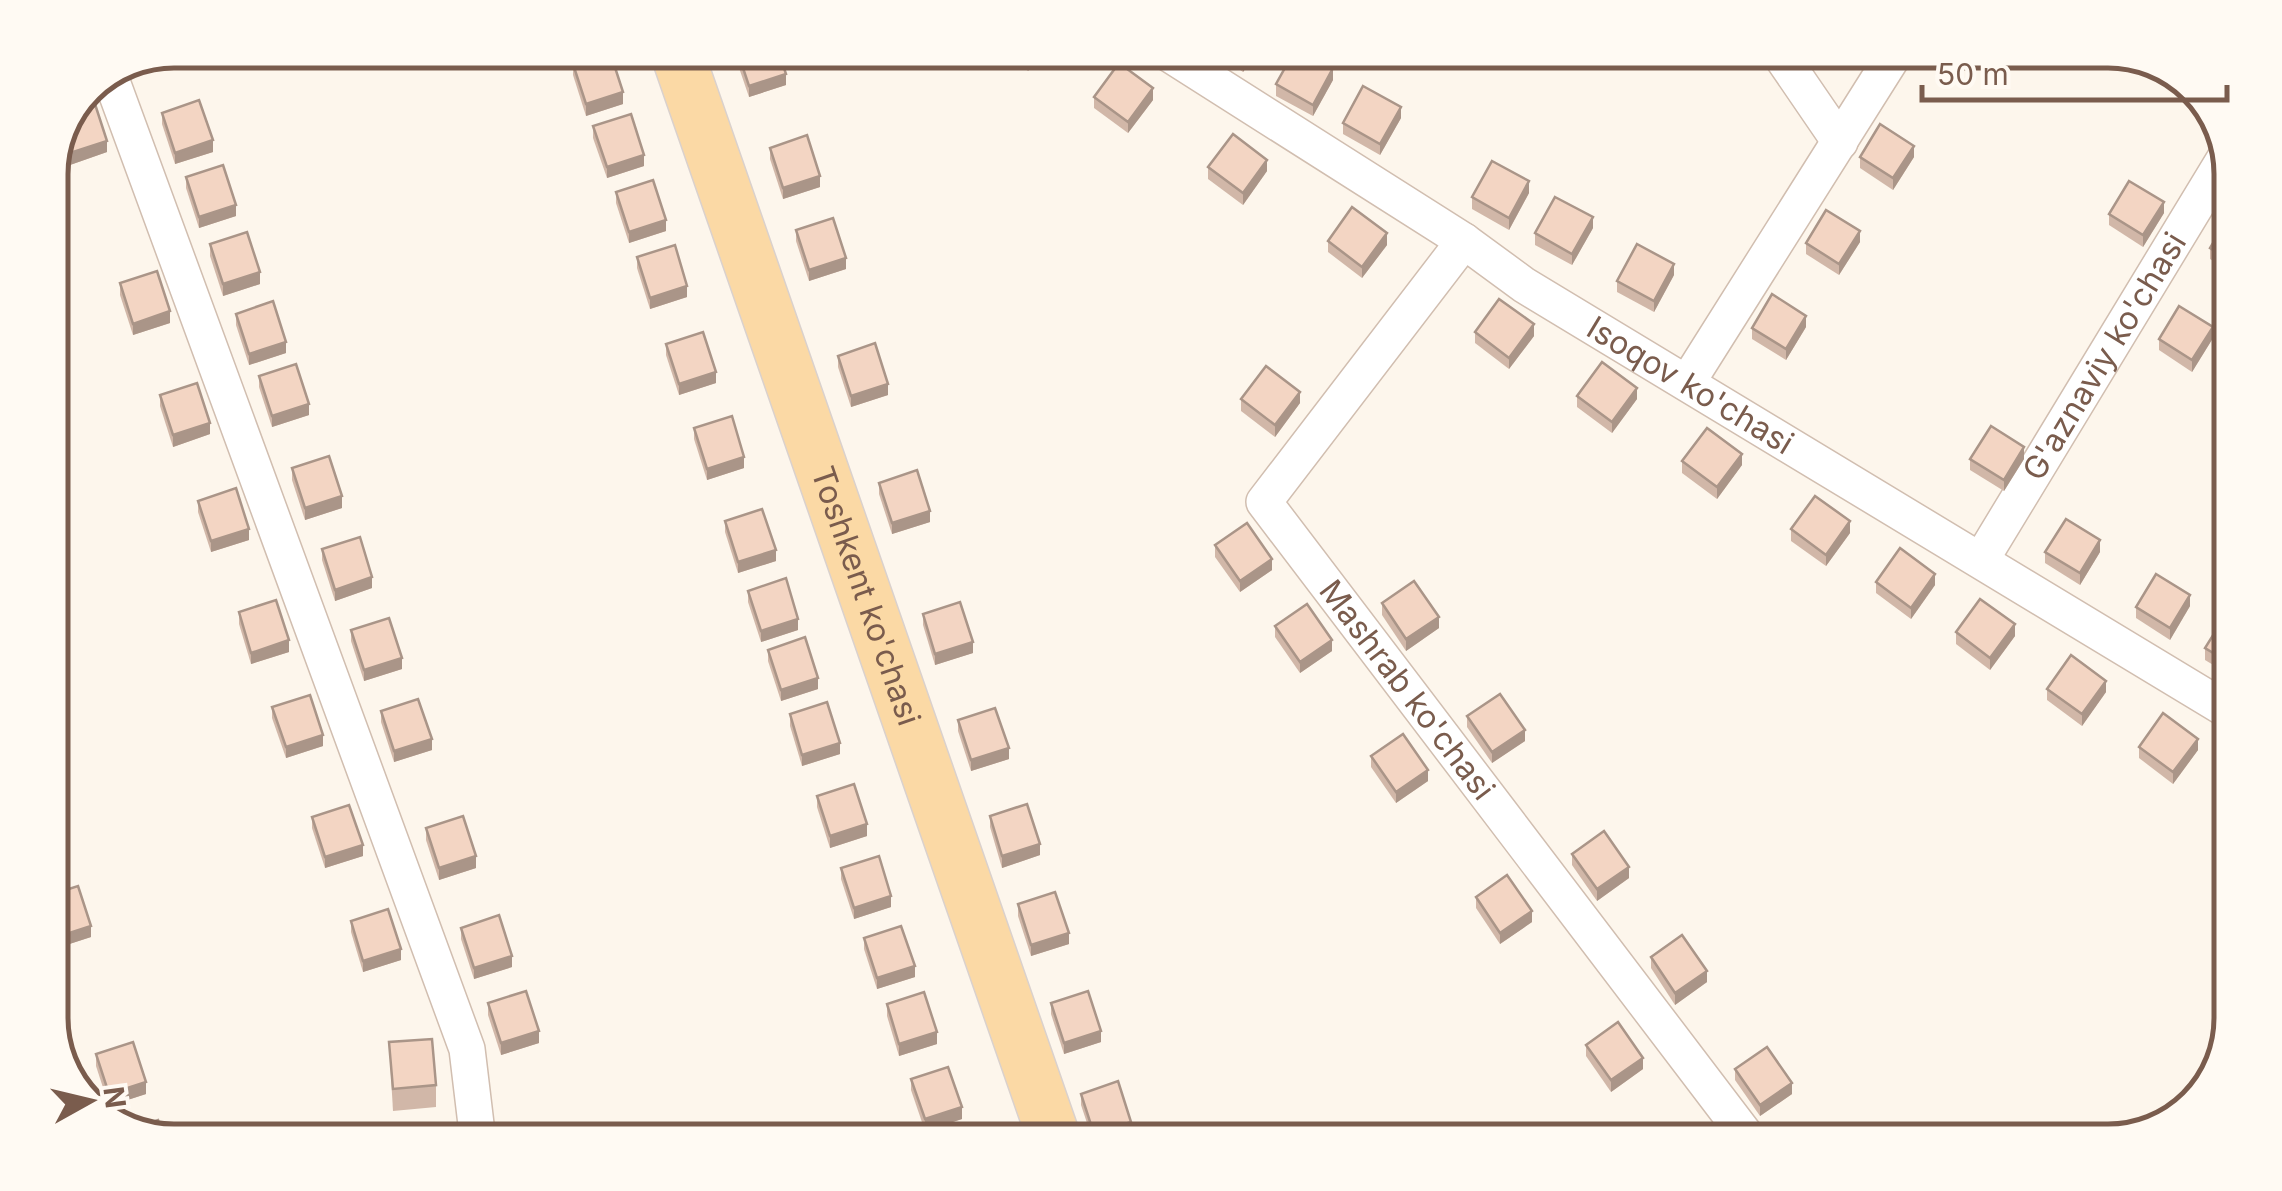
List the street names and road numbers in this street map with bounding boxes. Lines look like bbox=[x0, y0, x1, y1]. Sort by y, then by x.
street label: G'aznaviy ko'chasi bbox=[2014, 225, 2194, 487]
street label: Isoqov ko'chasi bbox=[1580, 308, 1801, 462]
street label: Toshkent ko'chasi bbox=[803, 461, 929, 730]
street label: Mashrab ko'chasi bbox=[1311, 572, 1503, 807]

